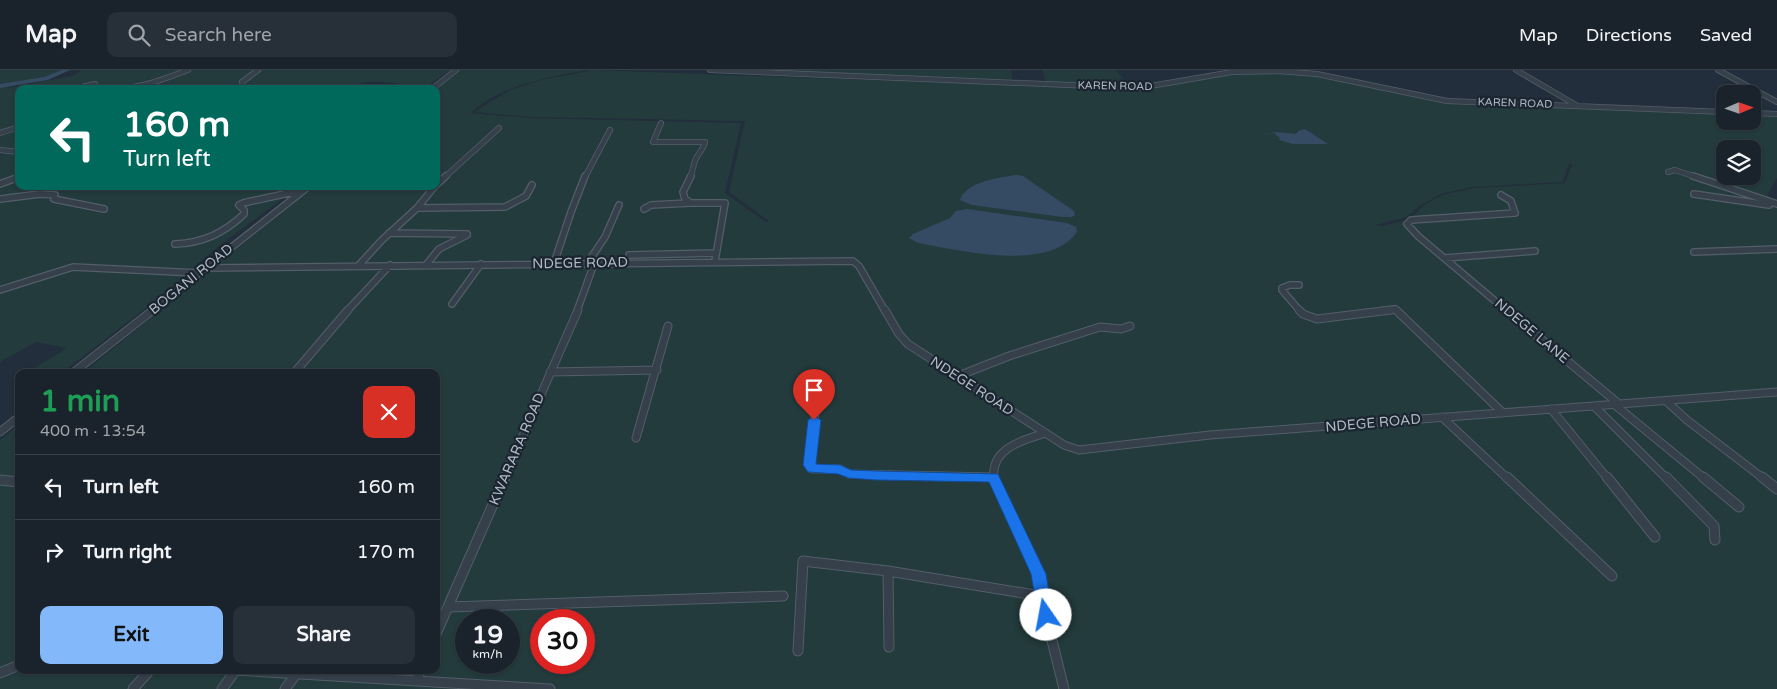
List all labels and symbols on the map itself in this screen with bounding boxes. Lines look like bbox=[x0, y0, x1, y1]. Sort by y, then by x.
street label: KAREN ROAD bbox=[1077, 79, 1153, 93]
north arrow bbox=[1716, 85, 1761, 130]
street label: KAREN ROAD bbox=[1477, 95, 1553, 111]
street label: BOGANI ROAD bbox=[146, 240, 236, 318]
street label: NDEGE ROAD bbox=[532, 254, 628, 272]
street label: NDEGE LANE bbox=[1491, 295, 1573, 367]
street label: NDEGE ROAD bbox=[927, 353, 1017, 419]
pin bbox=[793, 369, 835, 420]
street label: KWARARA ROAD bbox=[486, 390, 548, 508]
street label: NDEGE ROAD bbox=[1325, 410, 1421, 436]
position arrow bbox=[1019, 588, 1071, 640]
speed limit sign: 30 bbox=[530, 609, 595, 674]

